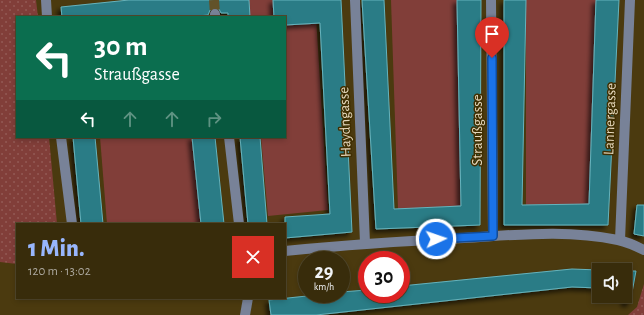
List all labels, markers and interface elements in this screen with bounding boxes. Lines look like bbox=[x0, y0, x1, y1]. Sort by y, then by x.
pin bbox=[475, 17, 509, 58]
icon: arrive bbox=[481, 23, 503, 45]
icon: left bbox=[28, 32, 80, 84]
text: 30 m bbox=[94, 33, 147, 61]
text: Straußgasse bbox=[94, 66, 180, 84]
street label: Lannergasse bbox=[601, 83, 619, 155]
street label: Haydngasse bbox=[336, 86, 354, 157]
street label: Straußgasse bbox=[470, 94, 485, 166]
icon: left bbox=[77, 108, 99, 130]
icon: ahead bbox=[119, 108, 141, 130]
icon: ahead bbox=[161, 108, 183, 130]
icon: right bbox=[203, 108, 225, 130]
position arrow bbox=[415, 218, 457, 260]
button: close bbox=[232, 236, 274, 278]
text: 1 Min. bbox=[28, 237, 84, 261]
speed limit sign: 30 bbox=[358, 251, 410, 303]
text: 29 bbox=[314, 262, 334, 282]
map controls bbox=[592, 263, 632, 303]
button: sound bbox=[592, 263, 632, 303]
text: 120 m · 13:02 bbox=[28, 265, 91, 278]
text: km/h bbox=[314, 282, 334, 292]

